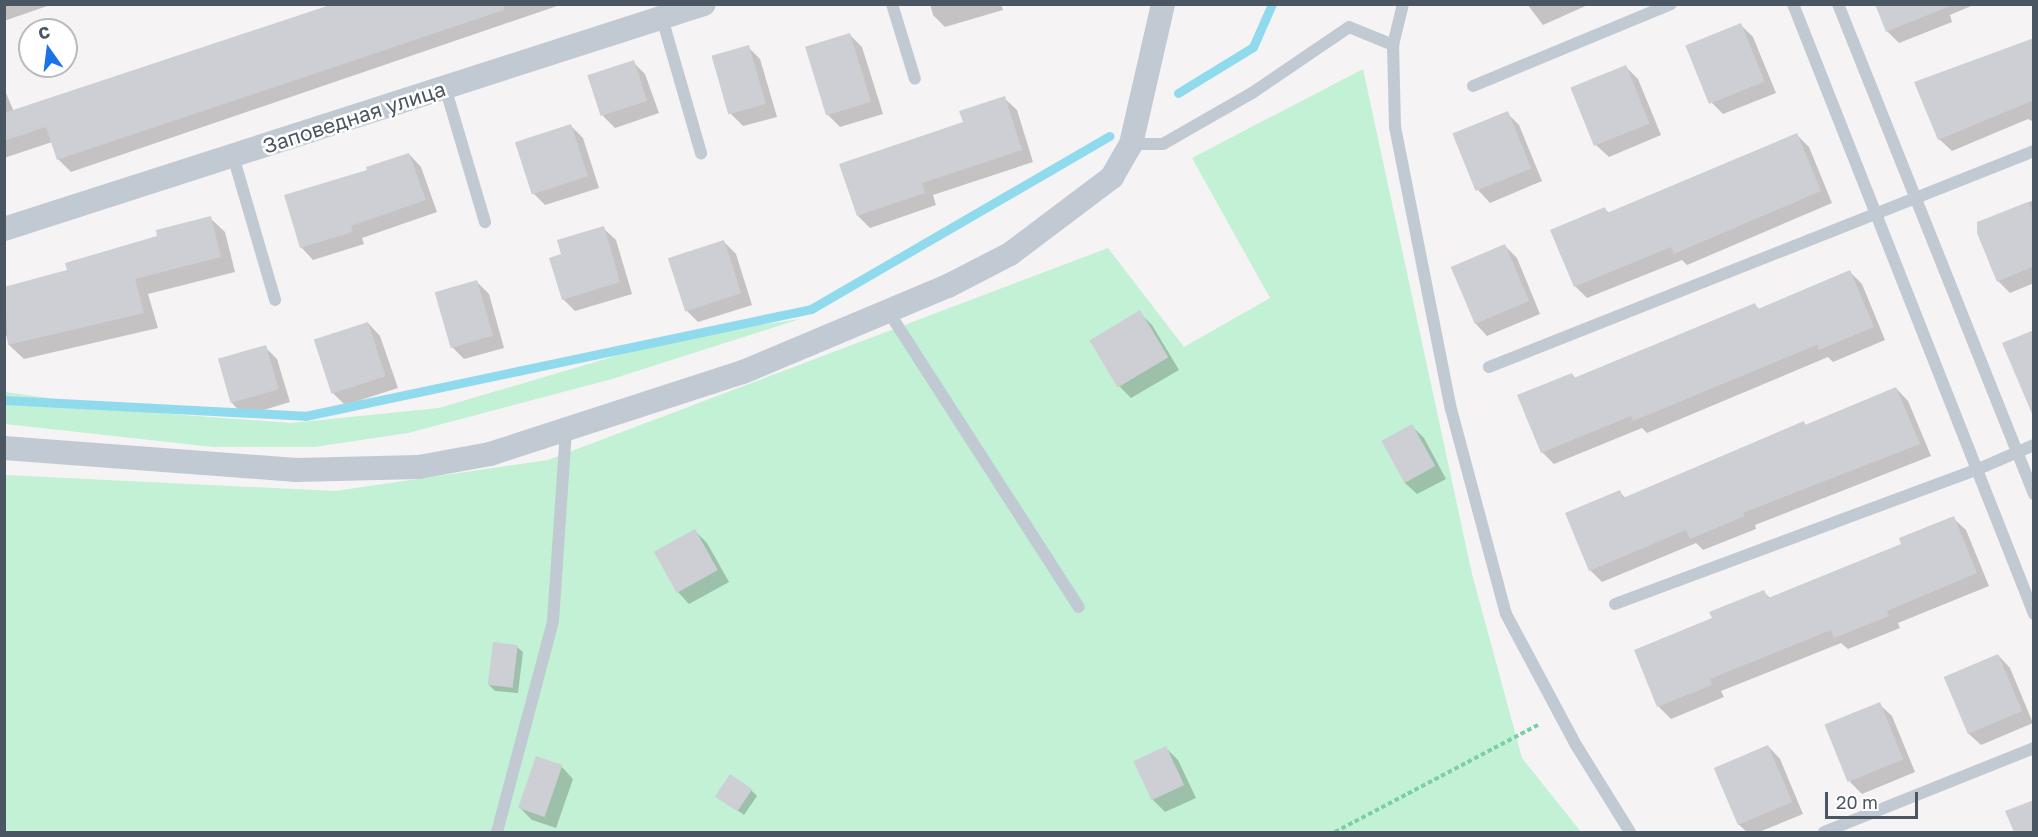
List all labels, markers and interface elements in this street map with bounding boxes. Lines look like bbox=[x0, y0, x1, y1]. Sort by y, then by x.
north arrow bbox=[18, 18, 78, 78]
text: С bbox=[36, 21, 52, 44]
street label: Заповедная улица bbox=[260, 76, 448, 158]
scale bar bbox=[1828, 780, 1921, 818]
text: 20 m bbox=[1836, 791, 1878, 813]

